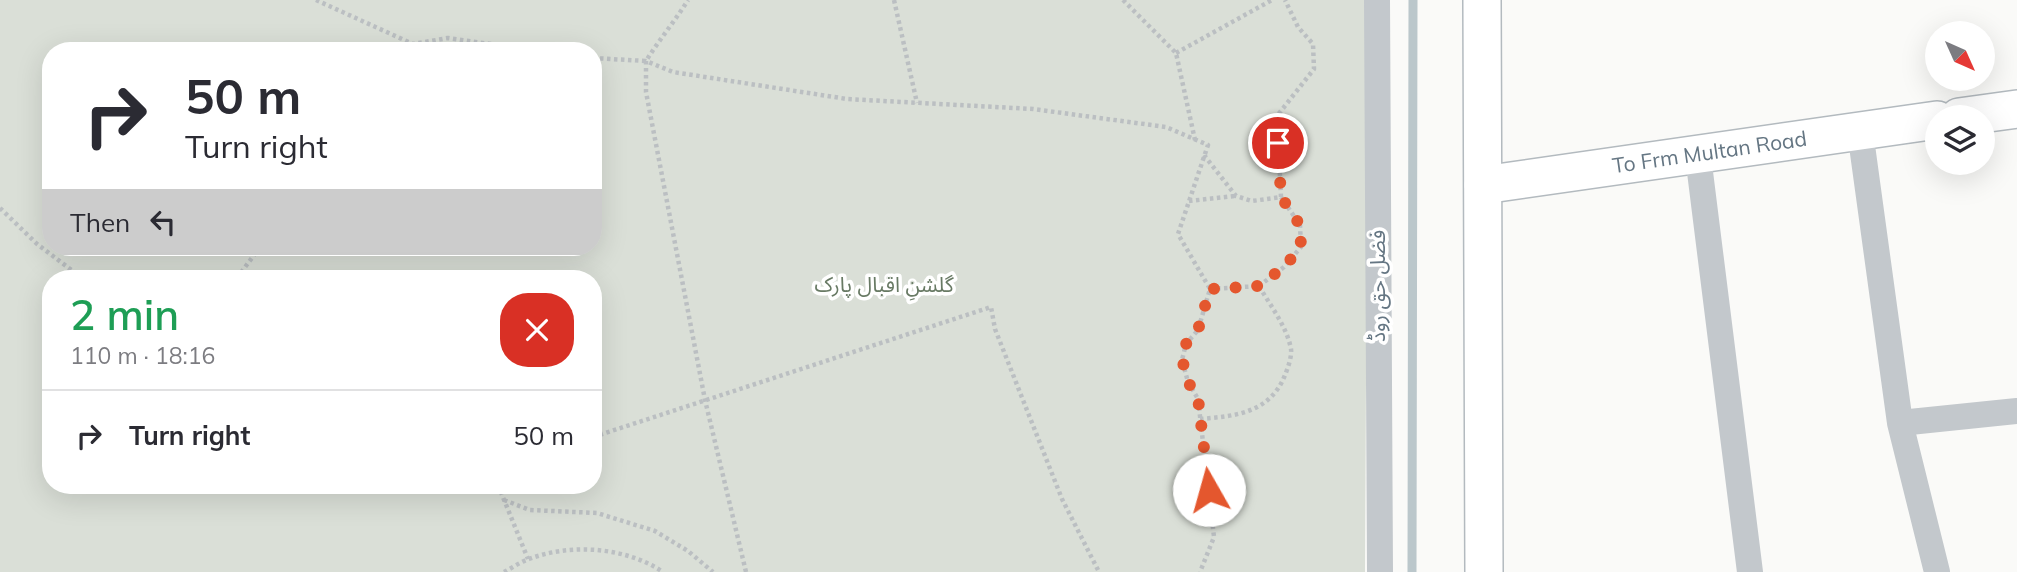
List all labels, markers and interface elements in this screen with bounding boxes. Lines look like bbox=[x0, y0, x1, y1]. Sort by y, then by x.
north arrow bbox=[1925, 21, 1995, 91]
map controls bbox=[1925, 21, 1995, 175]
text: 50 m bbox=[185, 65, 301, 126]
icon: right bbox=[70, 70, 161, 161]
button: layers bbox=[1925, 105, 1995, 175]
pin bbox=[1248, 113, 1308, 173]
icon: arrive bbox=[1259, 124, 1297, 162]
street label: To Frm Multan Road bbox=[1611, 125, 1808, 178]
text: Turn right bbox=[185, 126, 328, 166]
icon: left bbox=[144, 203, 182, 241]
text: Then bbox=[70, 206, 130, 239]
street label: فضل حق روڈ bbox=[1364, 230, 1391, 342]
park label: گلشنِ اقبال پارک bbox=[814, 271, 954, 301]
text: 2 min bbox=[70, 288, 179, 341]
button: close bbox=[500, 293, 574, 367]
text: 110 m · 18:16 bbox=[70, 341, 215, 370]
icon: right bbox=[70, 417, 108, 455]
text: Turn right bbox=[129, 419, 250, 452]
text: 50 m bbox=[513, 419, 574, 452]
position arrow bbox=[1172, 453, 1246, 527]

